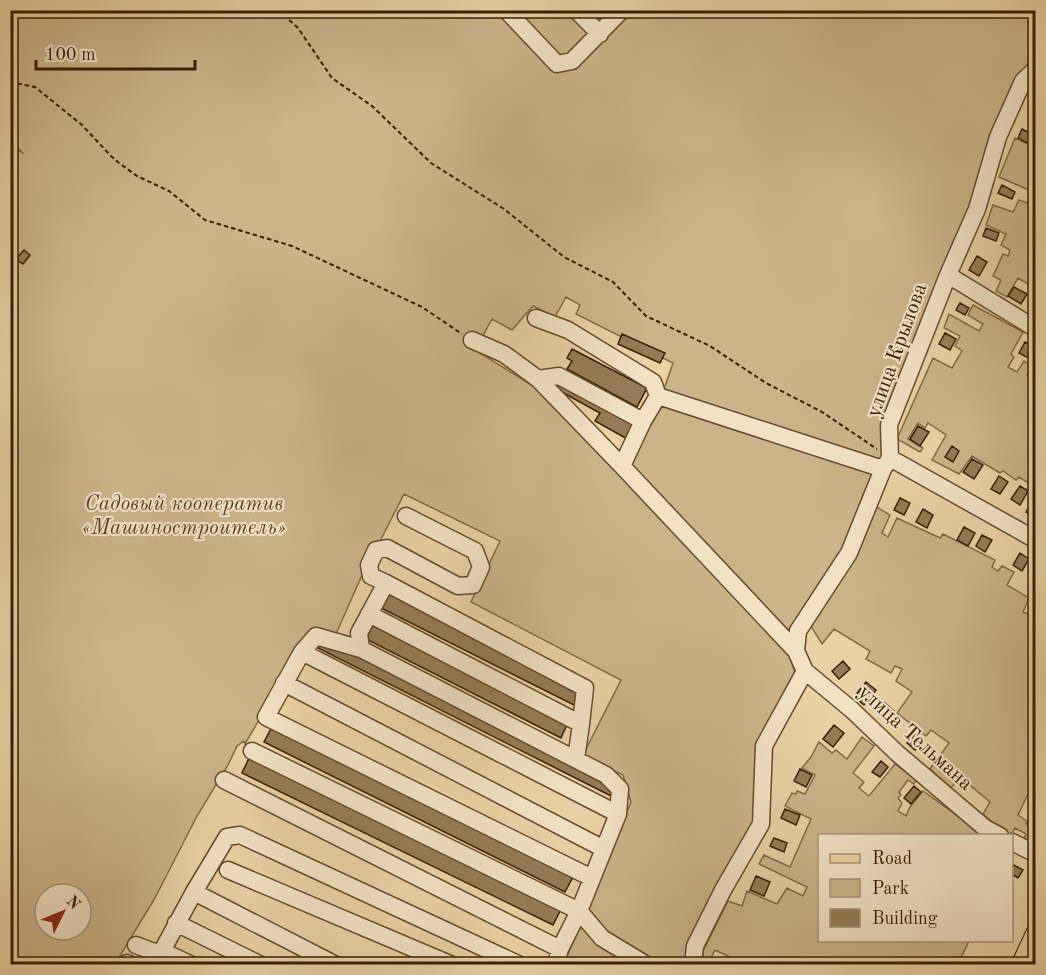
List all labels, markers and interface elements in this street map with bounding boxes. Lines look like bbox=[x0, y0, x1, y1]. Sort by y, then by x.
scale bar bbox=[36, 33, 195, 71]
text: 100 m bbox=[45, 46, 96, 64]
street label: улица Крылова bbox=[863, 281, 931, 420]
park label: Садовый кооператив «Машиностроитель» bbox=[82, 494, 286, 539]
street label: улица Тельмана bbox=[854, 681, 976, 795]
legend bbox=[818, 834, 1013, 942]
text: Road bbox=[872, 850, 912, 868]
text: Park bbox=[872, 880, 909, 898]
north arrow bbox=[33, 882, 93, 942]
text: N bbox=[62, 893, 83, 914]
text: Building bbox=[872, 910, 938, 928]

